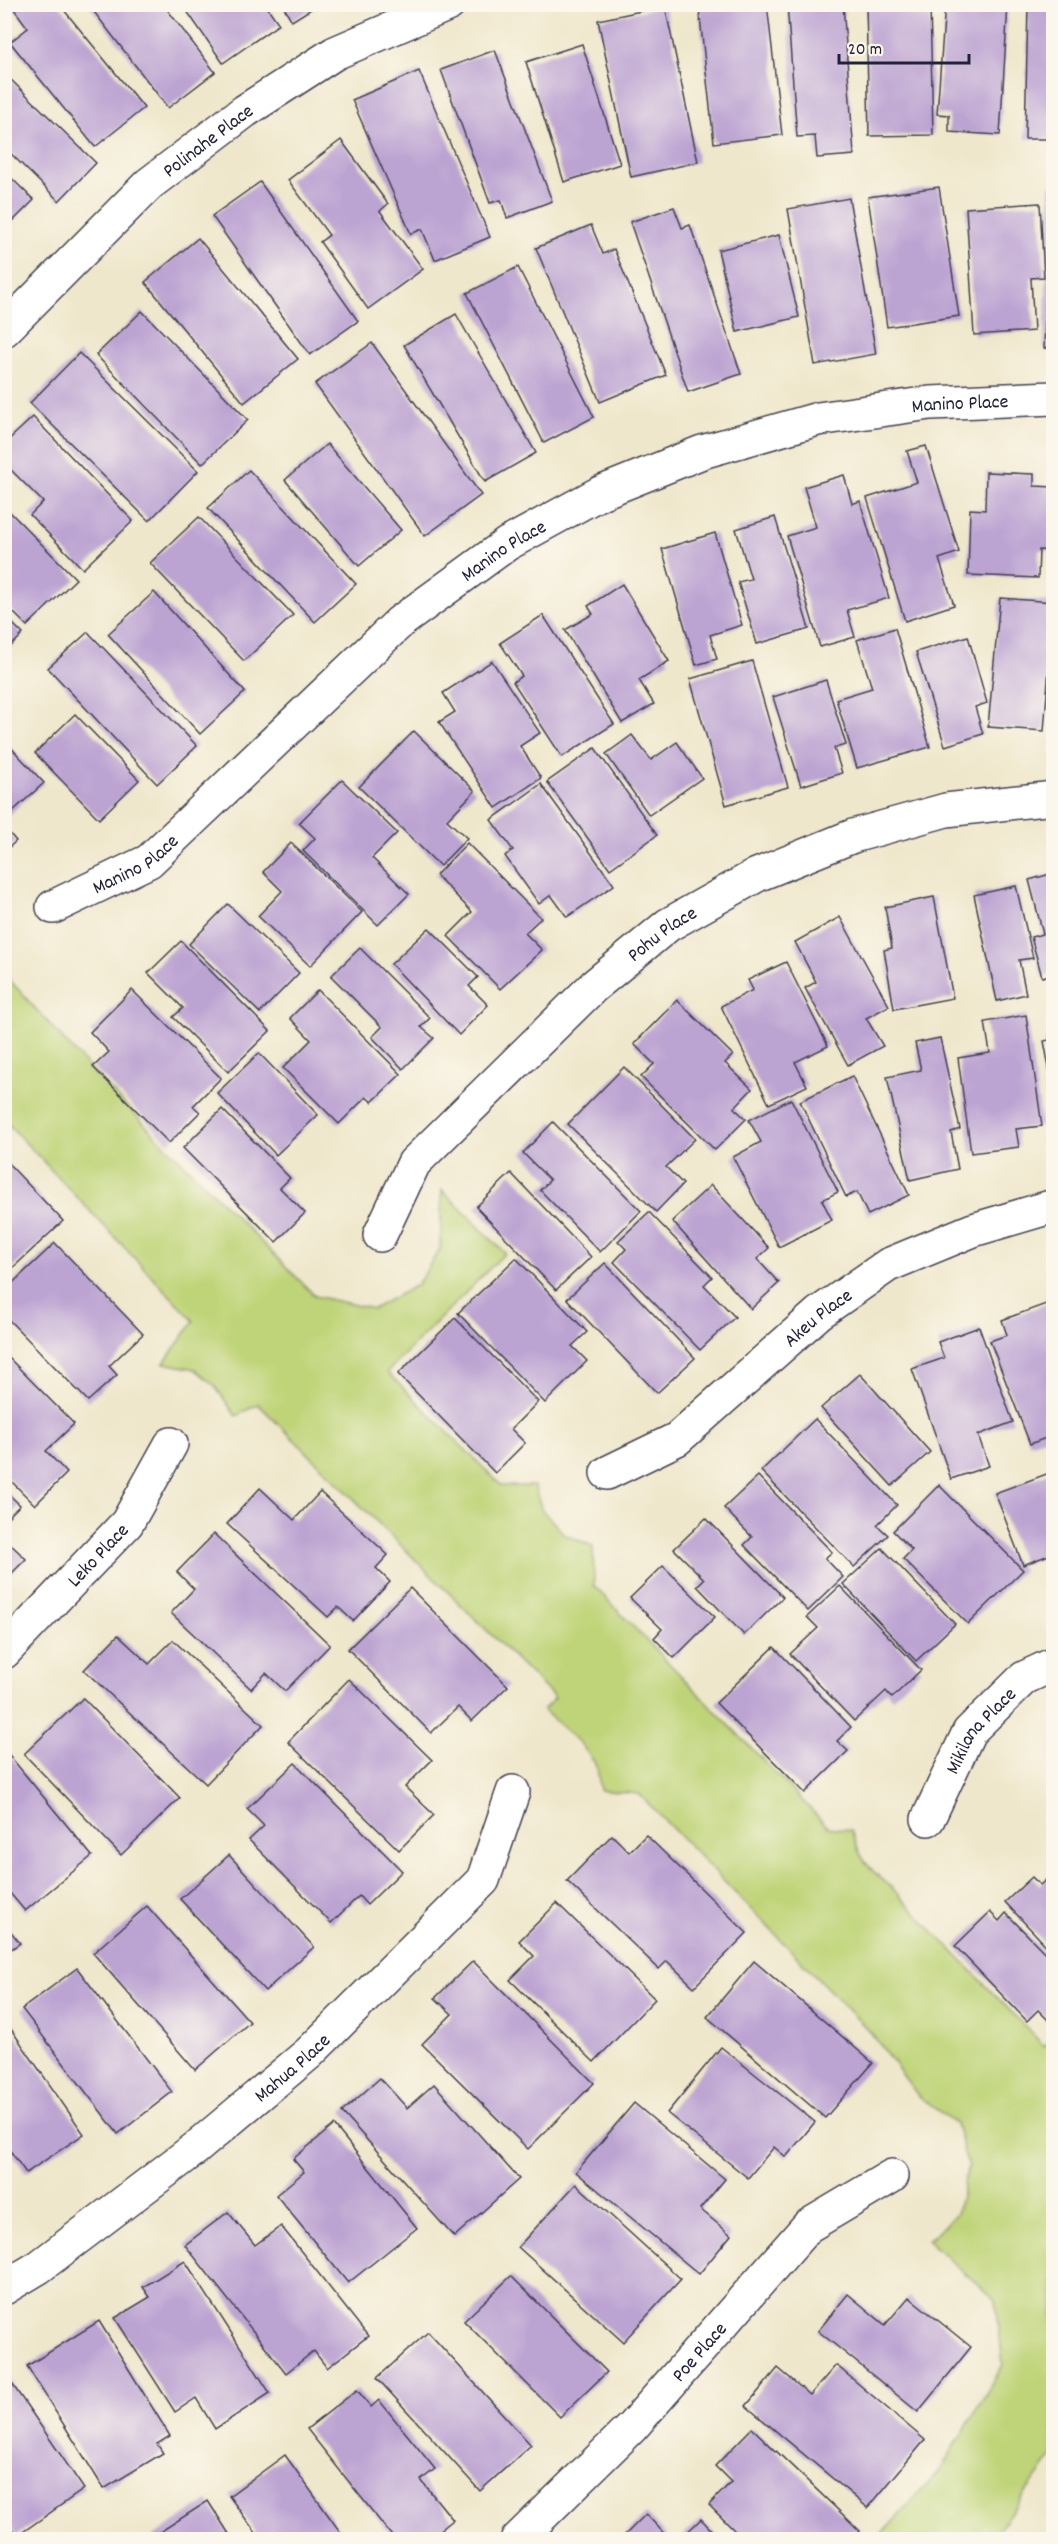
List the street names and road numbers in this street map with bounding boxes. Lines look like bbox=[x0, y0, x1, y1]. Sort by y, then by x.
street label: Polinahe Place bbox=[158, 98, 260, 186]
street label: Manino Place bbox=[910, 389, 1009, 422]
street label: Manino Place bbox=[456, 514, 552, 590]
street label: Manino Place bbox=[88, 829, 186, 903]
street label: Pohu Place bbox=[622, 900, 703, 970]
street label: Akeu Place bbox=[779, 1283, 859, 1355]
street label: Leko Place bbox=[62, 1518, 137, 1595]
street label: Mikilana Place bbox=[940, 1682, 1024, 1780]
street label: Mahua Place bbox=[249, 2028, 338, 2110]
street label: Poe Place bbox=[667, 2317, 735, 2389]

